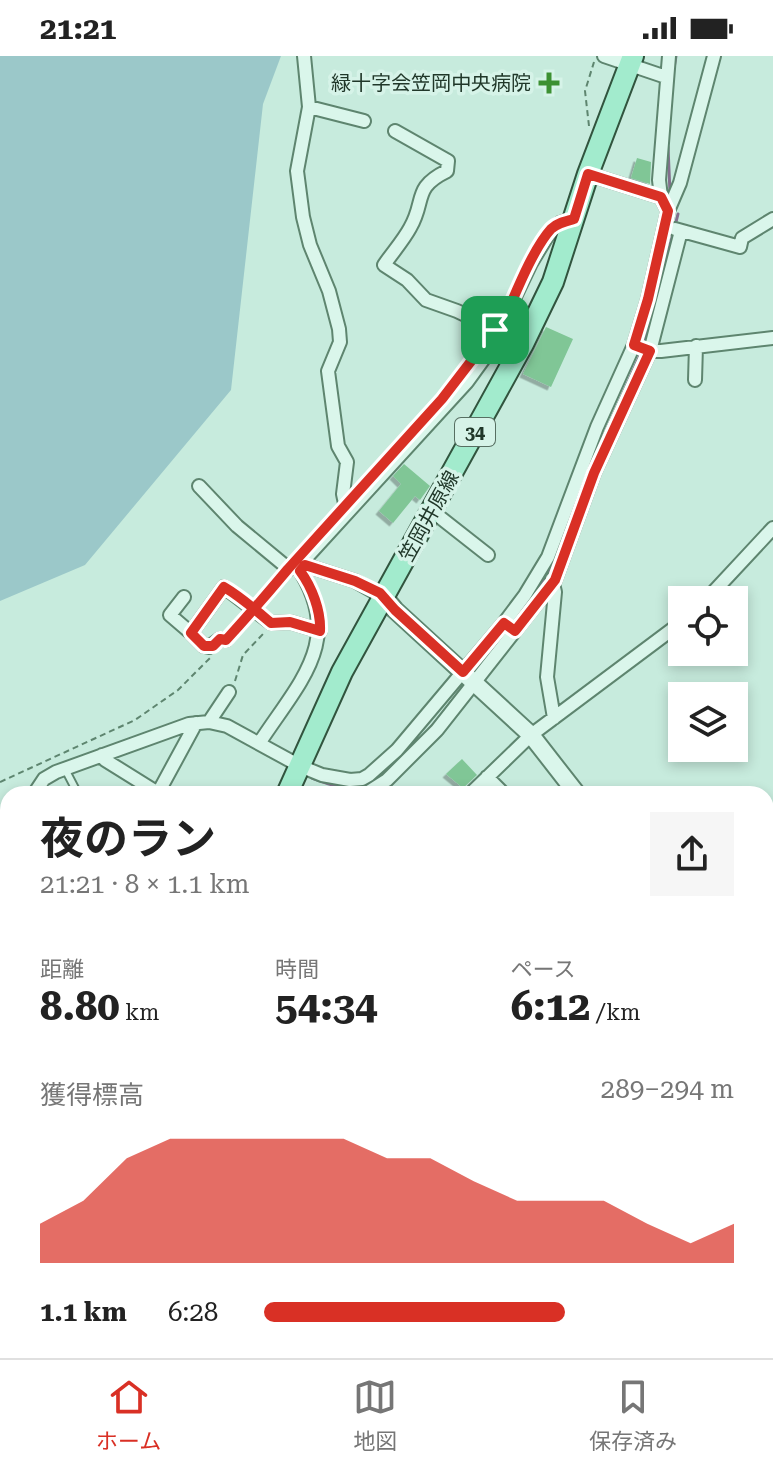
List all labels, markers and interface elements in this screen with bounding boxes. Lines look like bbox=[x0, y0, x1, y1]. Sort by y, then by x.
text: 21:21 bbox=[40, 11, 117, 46]
place label: 緑十字会笠岡中央病院 bbox=[331, 71, 531, 95]
marker: 緑十字会笠岡中央病院 bbox=[538, 72, 560, 94]
pin bbox=[461, 296, 529, 364]
icon: arrive bbox=[473, 308, 517, 352]
road number: 34 bbox=[455, 418, 495, 446]
street label: 笠岡井原線 bbox=[394, 466, 464, 566]
map controls bbox=[668, 586, 748, 762]
button: locate bbox=[668, 586, 748, 666]
button: layers bbox=[668, 682, 748, 762]
button: share bbox=[650, 812, 734, 896]
text: 夜のラン bbox=[40, 813, 216, 865]
text: 21:21 · 8 × 1.1 km bbox=[40, 869, 250, 899]
text: 距離 bbox=[40, 957, 84, 982]
text: 時間 bbox=[275, 957, 319, 982]
text: ペース bbox=[511, 957, 576, 982]
text: 8.80 bbox=[40, 983, 120, 1030]
text: 54:34 bbox=[275, 983, 377, 1030]
text: 6:12 bbox=[511, 983, 590, 1030]
text: km bbox=[120, 1000, 159, 1025]
text: /km bbox=[590, 1000, 640, 1025]
text: 289–294 m bbox=[601, 1074, 734, 1104]
text: 獲得標高 bbox=[40, 1080, 144, 1110]
text: 1.1 km bbox=[40, 1297, 127, 1327]
text: 6:28 bbox=[168, 1297, 218, 1327]
tab: ホーム bbox=[96, 1375, 161, 1455]
tab: 地図 bbox=[353, 1375, 397, 1455]
tab: 保存済み bbox=[589, 1375, 677, 1455]

